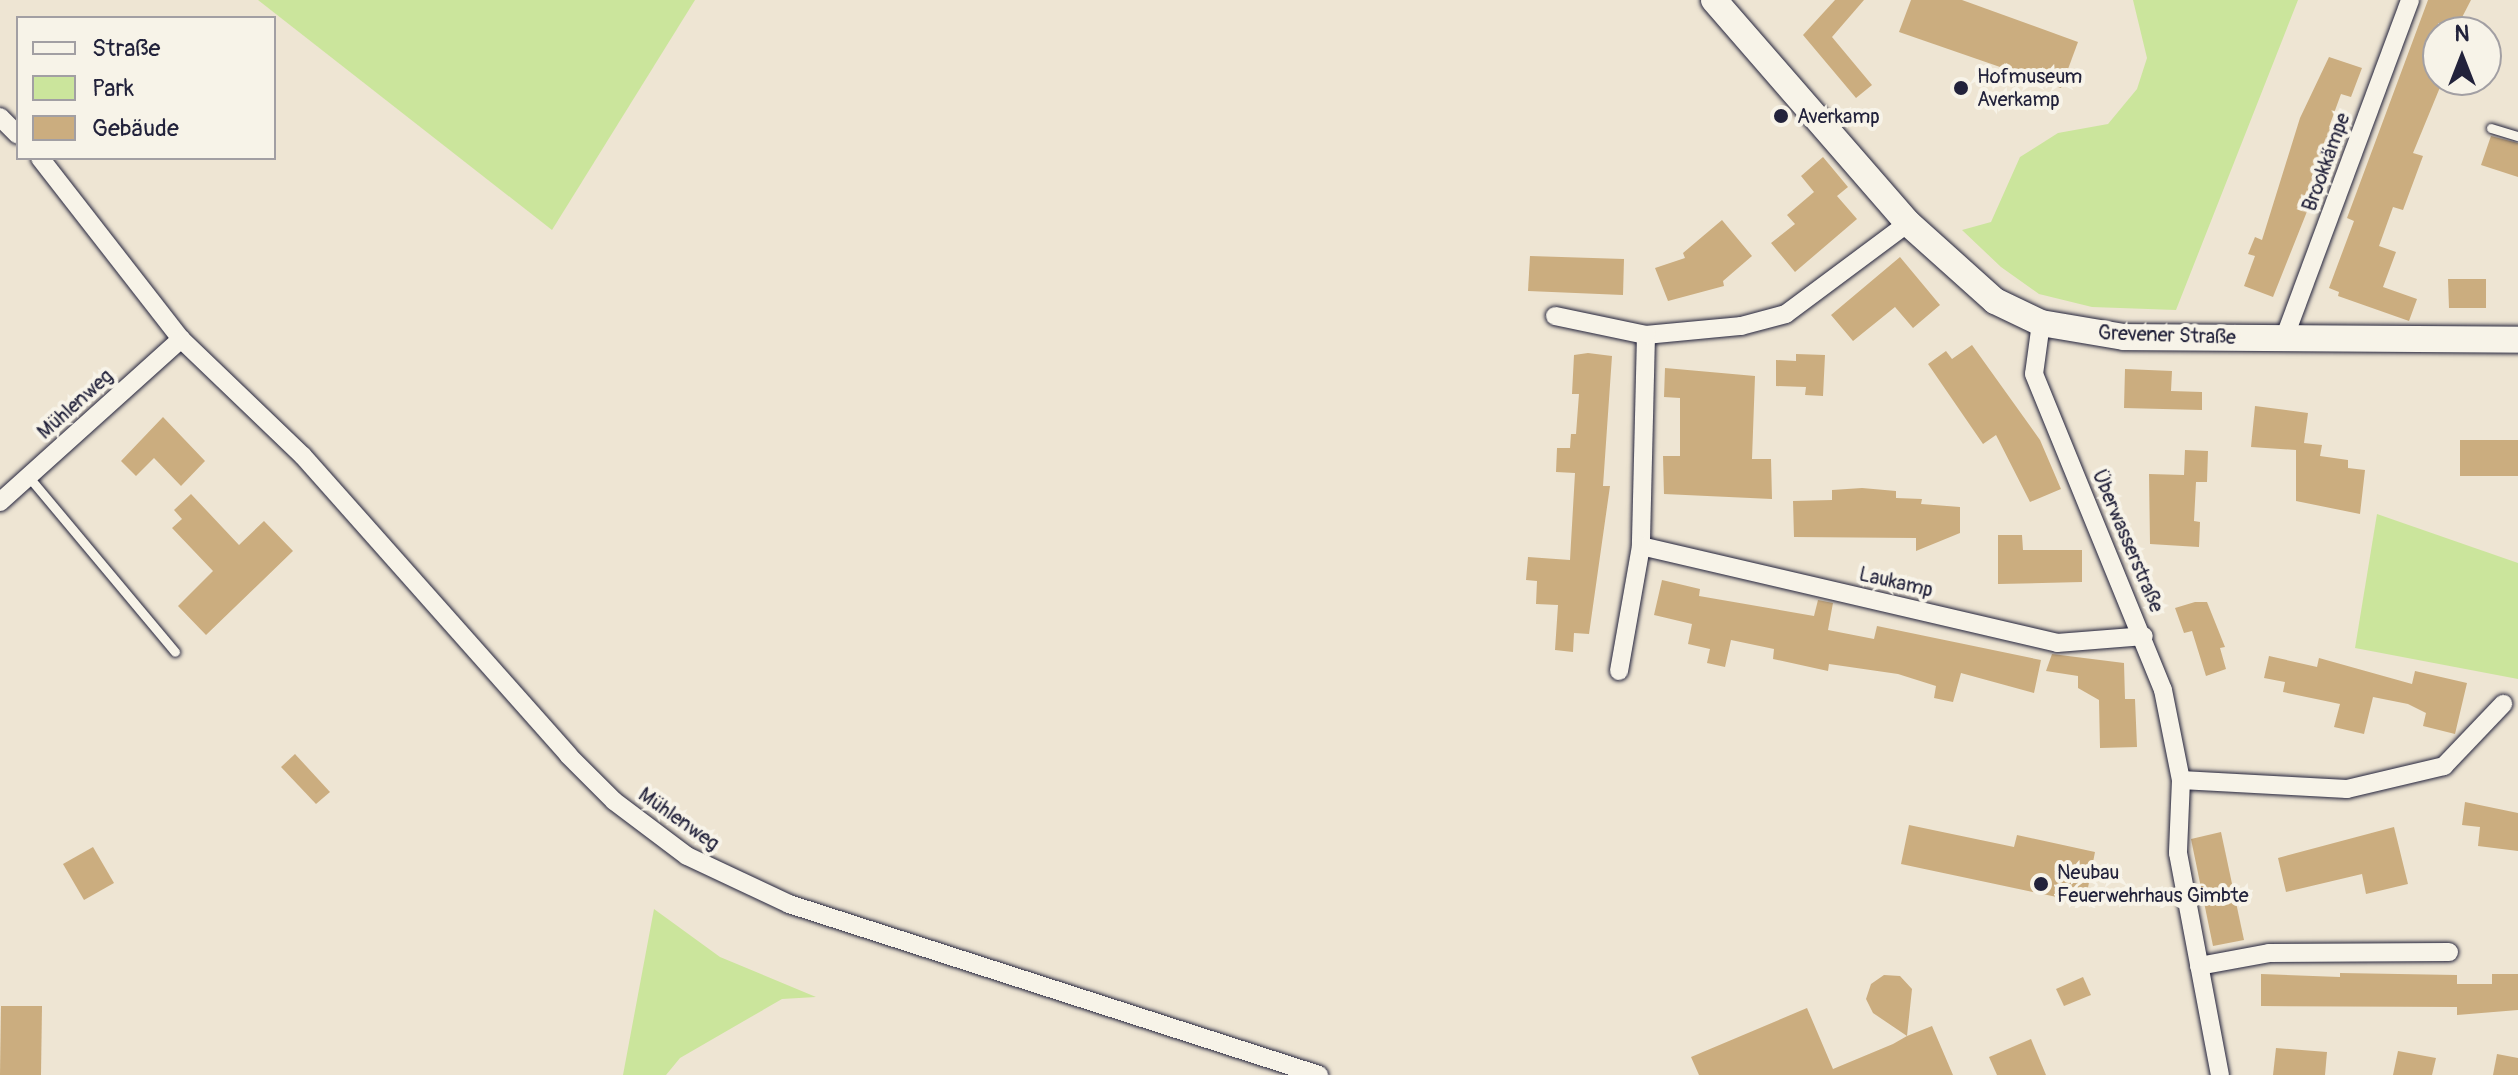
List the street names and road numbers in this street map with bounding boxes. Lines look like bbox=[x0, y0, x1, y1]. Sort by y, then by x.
street label: Brookkämpe bbox=[2297, 110, 2355, 214]
street label: Grevener Straße bbox=[2098, 321, 2236, 349]
street label: Mühlenweg bbox=[32, 364, 118, 444]
street label: Überwasserstraße bbox=[2087, 466, 2169, 616]
street label: Laukamp bbox=[1857, 562, 1935, 602]
street label: Mühlenweg bbox=[634, 782, 724, 856]

